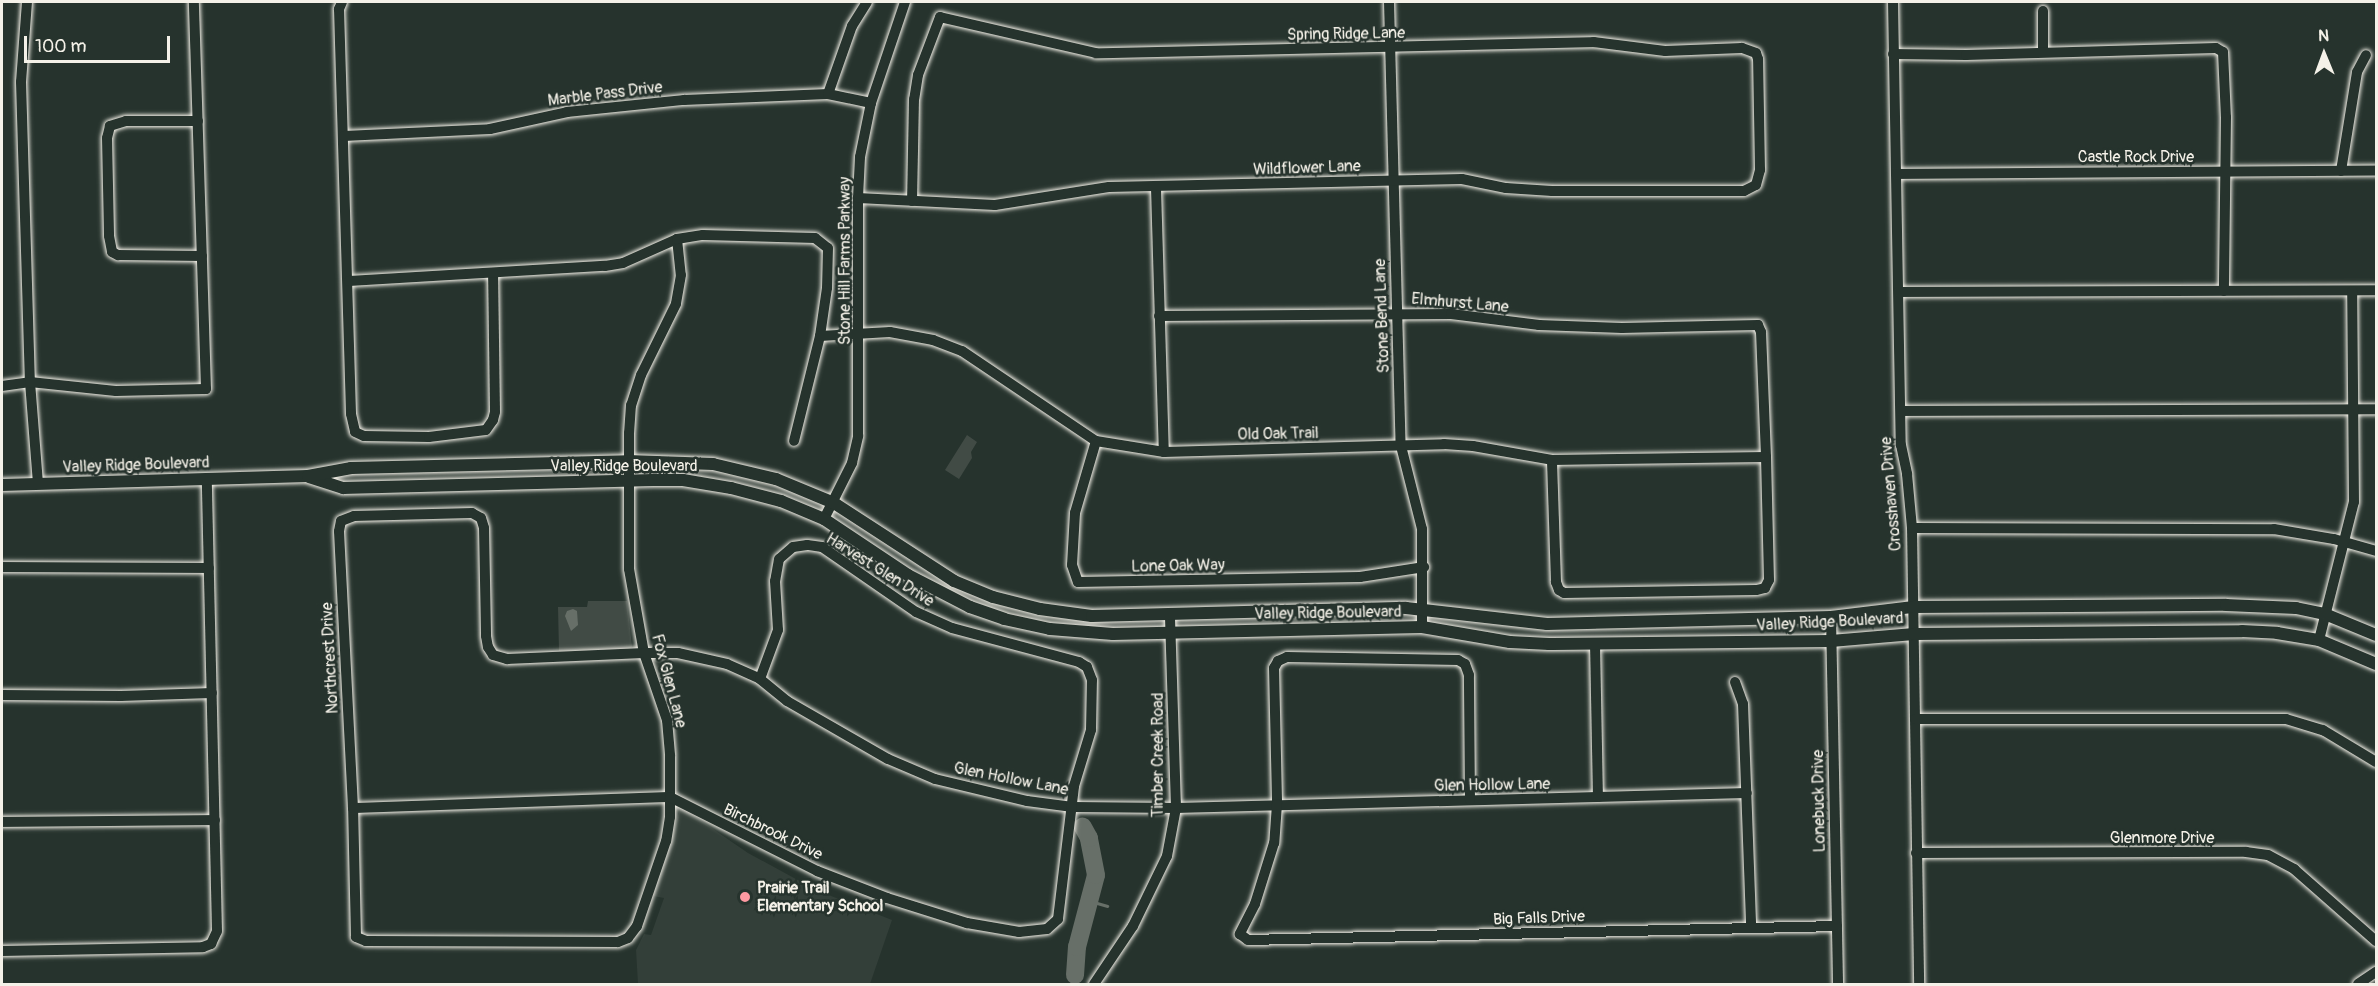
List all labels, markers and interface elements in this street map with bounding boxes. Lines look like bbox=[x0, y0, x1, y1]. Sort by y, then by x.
street label: Spring Ridge Lane bbox=[1287, 23, 1405, 45]
scale bar bbox=[27, 24, 172, 62]
north arrow bbox=[2294, 24, 2354, 84]
text: N bbox=[2318, 26, 2329, 46]
text: 100 m bbox=[35, 35, 87, 58]
street label: Marble Pass Drive bbox=[547, 77, 663, 111]
street label: Castle Rock Drive bbox=[2078, 147, 2194, 167]
street label: Wildflower Lane bbox=[1253, 157, 1361, 179]
street label: Stone Hill Farms Parkway bbox=[835, 177, 855, 345]
street label: Stone Bend Lane bbox=[1370, 258, 1394, 374]
street label: Elmhurst Lane bbox=[1411, 289, 1509, 317]
street label: Old Oak Trail bbox=[1237, 424, 1319, 444]
street label: Crosshaven Drive bbox=[1876, 436, 1906, 552]
street label: Valley Ridge Boulevard bbox=[62, 453, 210, 477]
street label: Valley Ridge Boulevard bbox=[550, 456, 698, 476]
street label: Harvest Glen Drive bbox=[822, 529, 938, 611]
street label: Lone Oak Way bbox=[1131, 556, 1225, 576]
street label: Northcrest Drive bbox=[317, 602, 343, 714]
street label: Valley Ridge Boulevard bbox=[1254, 602, 1402, 624]
street label: Valley Ridge Boulevard bbox=[1756, 609, 1904, 635]
street label: Fox Glen Lane bbox=[647, 632, 691, 730]
street label: Timber Creek Road bbox=[1148, 693, 1168, 817]
street label: Lonebuck Drive bbox=[1809, 749, 1829, 853]
street label: Glen Hollow Lane bbox=[952, 758, 1070, 800]
street label: Glen Hollow Lane bbox=[1434, 774, 1550, 796]
street label: Birchbrook Drive bbox=[720, 800, 826, 864]
street label: Glenmore Drive bbox=[2110, 828, 2214, 848]
place label: Prairie Trail Elementary School bbox=[757, 878, 883, 916]
marker: Prairie Trail Elementary School bbox=[738, 890, 752, 904]
street label: Big Falls Drive bbox=[1493, 907, 1585, 929]

